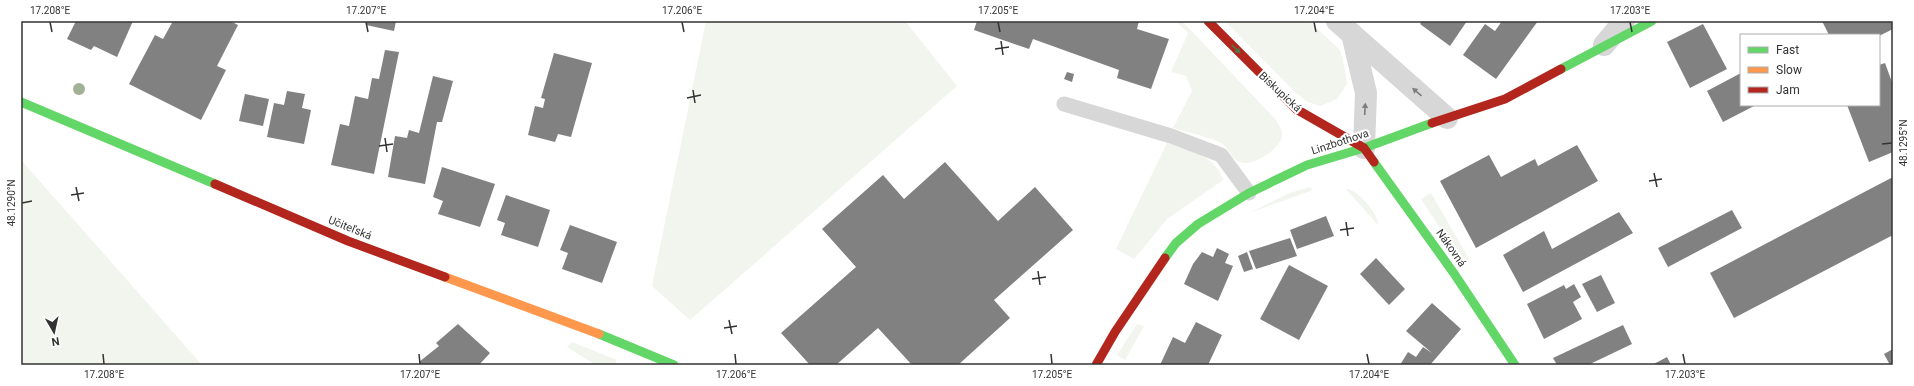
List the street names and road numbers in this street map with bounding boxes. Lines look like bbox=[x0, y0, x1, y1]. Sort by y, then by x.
street label: Biskupická bbox=[1256, 69, 1304, 115]
street label: Linzbothova bbox=[1310, 127, 1370, 157]
street label: Učiteľská bbox=[326, 213, 374, 243]
street label: Nákovná bbox=[1433, 227, 1469, 269]

